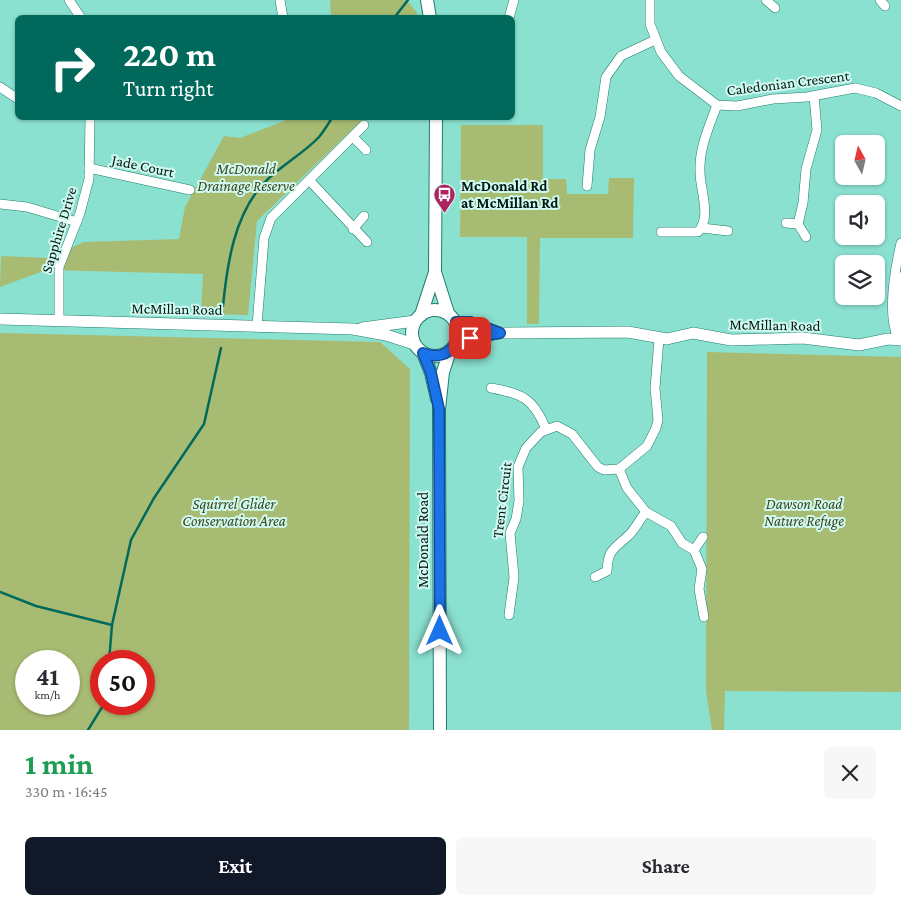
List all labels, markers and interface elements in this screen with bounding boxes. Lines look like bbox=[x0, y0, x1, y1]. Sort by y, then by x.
icon: right bbox=[40, 35, 105, 100]
text: 220 m bbox=[123, 35, 216, 74]
street label: Caledonian Crescent bbox=[726, 67, 851, 98]
text: Turn right bbox=[123, 76, 214, 101]
north arrow bbox=[835, 135, 885, 185]
map controls bbox=[835, 135, 885, 305]
street label: Jade Court bbox=[108, 151, 177, 182]
park label: McDonald Drainage Reserve bbox=[197, 161, 295, 195]
place label: McDonald Rd at McMillan Rd bbox=[461, 178, 559, 211]
bus stop icon: McDonald Rd at McMillan Rd bbox=[433, 183, 457, 214]
street label: Sapphire Drive bbox=[38, 185, 81, 275]
button: sound bbox=[835, 195, 885, 245]
button: layers bbox=[835, 255, 885, 305]
street label: McMillan Road bbox=[131, 300, 223, 318]
street label: McMillan Road bbox=[729, 316, 821, 334]
pin bbox=[449, 317, 491, 359]
icon: arrive bbox=[456, 324, 484, 352]
street label: Trent Circuit bbox=[489, 460, 515, 539]
street label: McDonald Road bbox=[415, 492, 431, 588]
park label: Squirrel Glider Conservation Area bbox=[182, 496, 286, 529]
park label: Dawson Road Nature Refuge bbox=[764, 496, 844, 530]
position arrow bbox=[413, 604, 465, 656]
speed limit sign: 50 bbox=[90, 650, 155, 715]
text: 41 bbox=[36, 663, 59, 690]
text: km/h bbox=[35, 688, 60, 702]
text: 1 min bbox=[25, 747, 93, 780]
button: close bbox=[824, 747, 876, 799]
text: 330 m · 16:45 bbox=[25, 783, 108, 800]
button: Exit bbox=[25, 837, 446, 895]
button: Share bbox=[456, 837, 876, 895]

